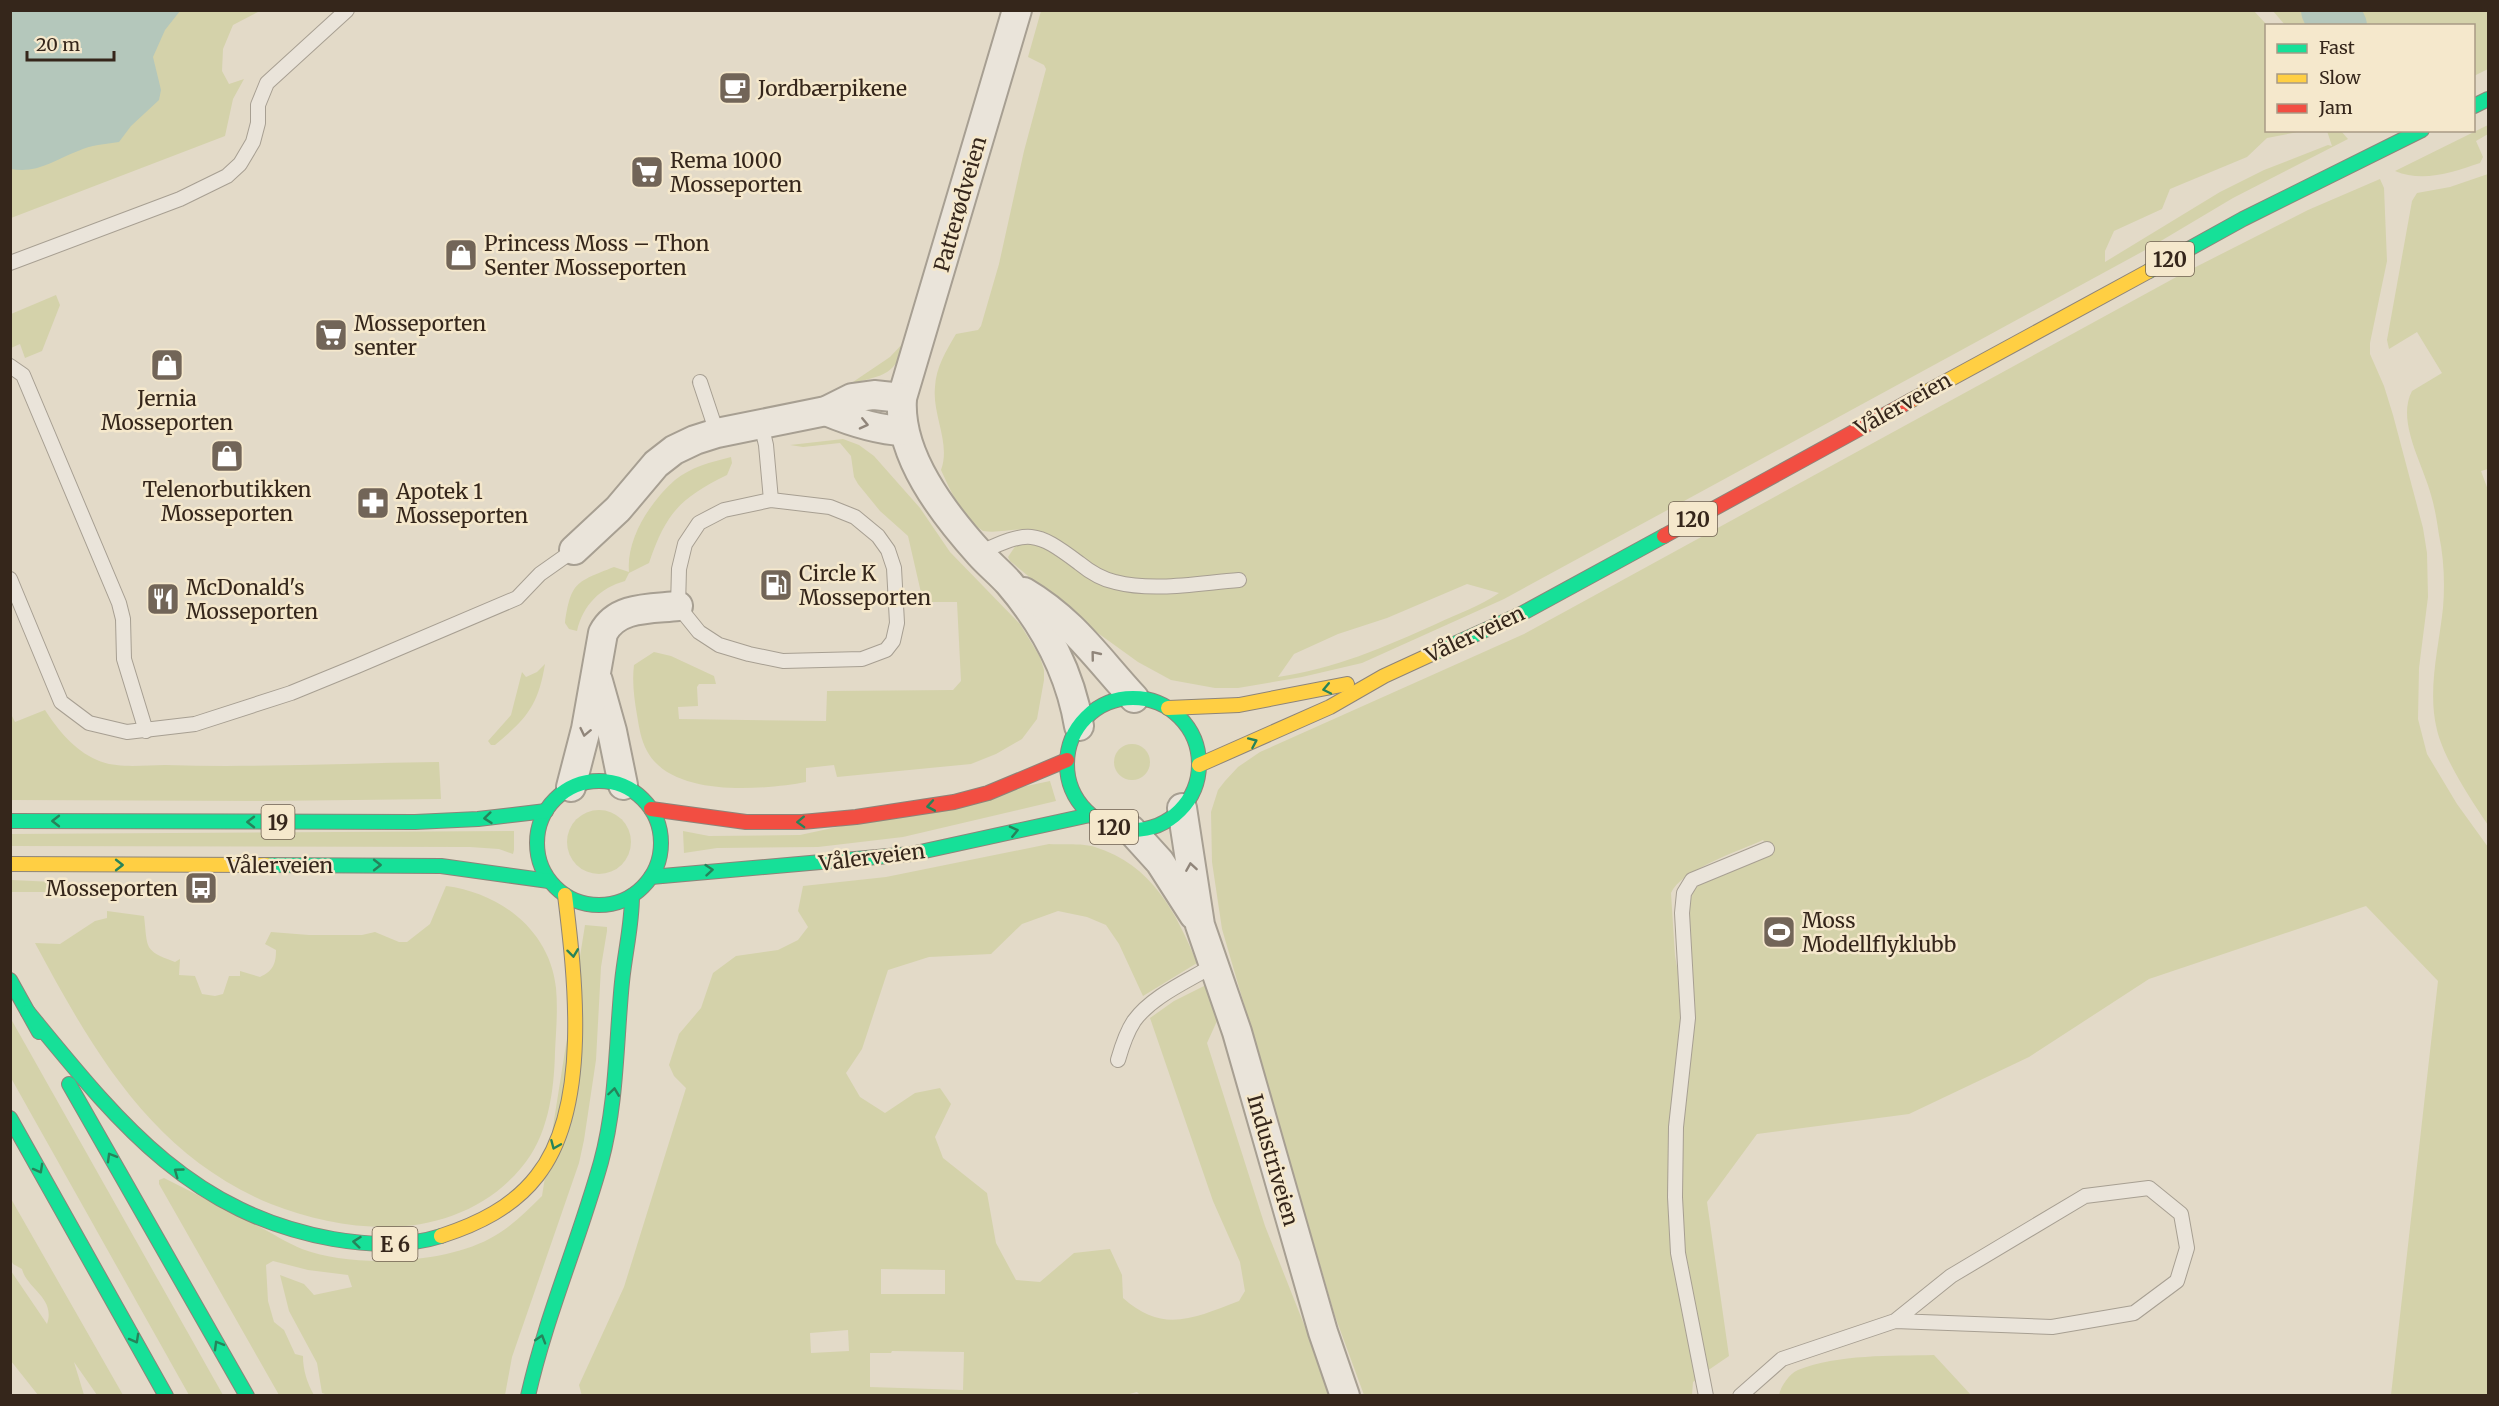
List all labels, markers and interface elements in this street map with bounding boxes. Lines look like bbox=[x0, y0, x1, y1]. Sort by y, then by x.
scale bar bbox=[27, 24, 114, 62]
legend bbox=[2265, 24, 2475, 132]
text: 20 m bbox=[36, 33, 80, 56]
text: Fast bbox=[2319, 36, 2355, 59]
text: Slow bbox=[2319, 66, 2362, 89]
cafe icon: Jordbærpikene bbox=[717, 70, 753, 106]
place label: Jordbærpikene bbox=[757, 75, 907, 102]
text: Jam bbox=[2318, 96, 2353, 119]
street label: Patterødveien bbox=[928, 133, 992, 275]
place label: Rema 1000 Mosseporten bbox=[670, 147, 802, 198]
supermarket icon: Rema 1000 Mosseporten bbox=[629, 154, 665, 190]
place label: Princess Moss – Thon Senter Mosseporten bbox=[484, 230, 710, 281]
shop icon: Princess Moss – Thon Senter Mosseporten bbox=[443, 237, 479, 273]
road number: 120 bbox=[2146, 242, 2194, 276]
place label: Mosseporten senter bbox=[354, 310, 486, 361]
supermarket icon: Mosseporten senter bbox=[313, 317, 349, 353]
shop icon: Jernia Mosseporten bbox=[149, 347, 185, 383]
street label: Vålerveien bbox=[1849, 366, 1956, 442]
place label: Jernia Mosseporten bbox=[101, 385, 233, 436]
one-way arrow bbox=[859, 416, 869, 429]
shop icon: Telenorbutikken Mosseporten bbox=[209, 438, 245, 474]
place label: Telenorbutikken Mosseporten bbox=[142, 476, 312, 527]
place label: Apotek 1 Mosseporten bbox=[395, 478, 528, 529]
pharmacy icon: Apotek 1 Mosseporten bbox=[355, 485, 391, 521]
road number: 120 bbox=[1669, 502, 1717, 536]
place label: Circle K Mosseporten bbox=[799, 560, 931, 611]
fuel station icon: Circle K Mosseporten bbox=[758, 567, 794, 603]
place label: McDonald's Mosseporten bbox=[186, 574, 318, 625]
restaurant icon: McDonald's Mosseporten bbox=[145, 581, 181, 617]
street label: Vålerveien bbox=[1420, 599, 1529, 669]
one-way arrow bbox=[1092, 650, 1103, 661]
one-way arrow bbox=[1322, 682, 1332, 695]
one-way arrow bbox=[580, 727, 593, 737]
one-way arrow bbox=[1246, 737, 1257, 749]
one-way arrow bbox=[926, 800, 935, 812]
road number: 19 bbox=[262, 805, 294, 839]
road number: 120 bbox=[1090, 810, 1138, 844]
one-way arrow bbox=[483, 811, 492, 824]
one-way arrow bbox=[51, 815, 60, 827]
one-way arrow bbox=[797, 815, 806, 828]
one-way arrow bbox=[246, 816, 255, 828]
one-way arrow bbox=[1009, 826, 1019, 839]
street label: Vålerveien bbox=[817, 837, 927, 877]
street label: Vålerveien bbox=[226, 852, 333, 879]
one-way arrow bbox=[114, 859, 123, 871]
one-way arrow bbox=[372, 859, 381, 871]
one-way arrow bbox=[1186, 862, 1198, 872]
one-way arrow bbox=[705, 864, 714, 877]
bus stop icon: Mosseporten bbox=[183, 870, 219, 906]
place label: Mosseporten bbox=[46, 875, 178, 902]
place label: Moss Modellflyklubb bbox=[1802, 907, 1956, 958]
sports icon: Moss Modellflyklubb bbox=[1761, 914, 1797, 950]
one-way arrow bbox=[566, 948, 578, 957]
one-way arrow bbox=[608, 1087, 620, 1096]
street label: Industriveien bbox=[1241, 1091, 1305, 1229]
one-way arrow bbox=[550, 1139, 562, 1150]
one-way arrow bbox=[107, 1153, 118, 1163]
one-way arrow bbox=[32, 1163, 43, 1174]
one-way arrow bbox=[173, 1168, 184, 1179]
road number: E 6 bbox=[372, 1227, 418, 1261]
one-way arrow bbox=[352, 1236, 362, 1249]
one-way arrow bbox=[127, 1333, 139, 1344]
one-way arrow bbox=[534, 1334, 546, 1345]
one-way arrow bbox=[213, 1341, 225, 1351]

